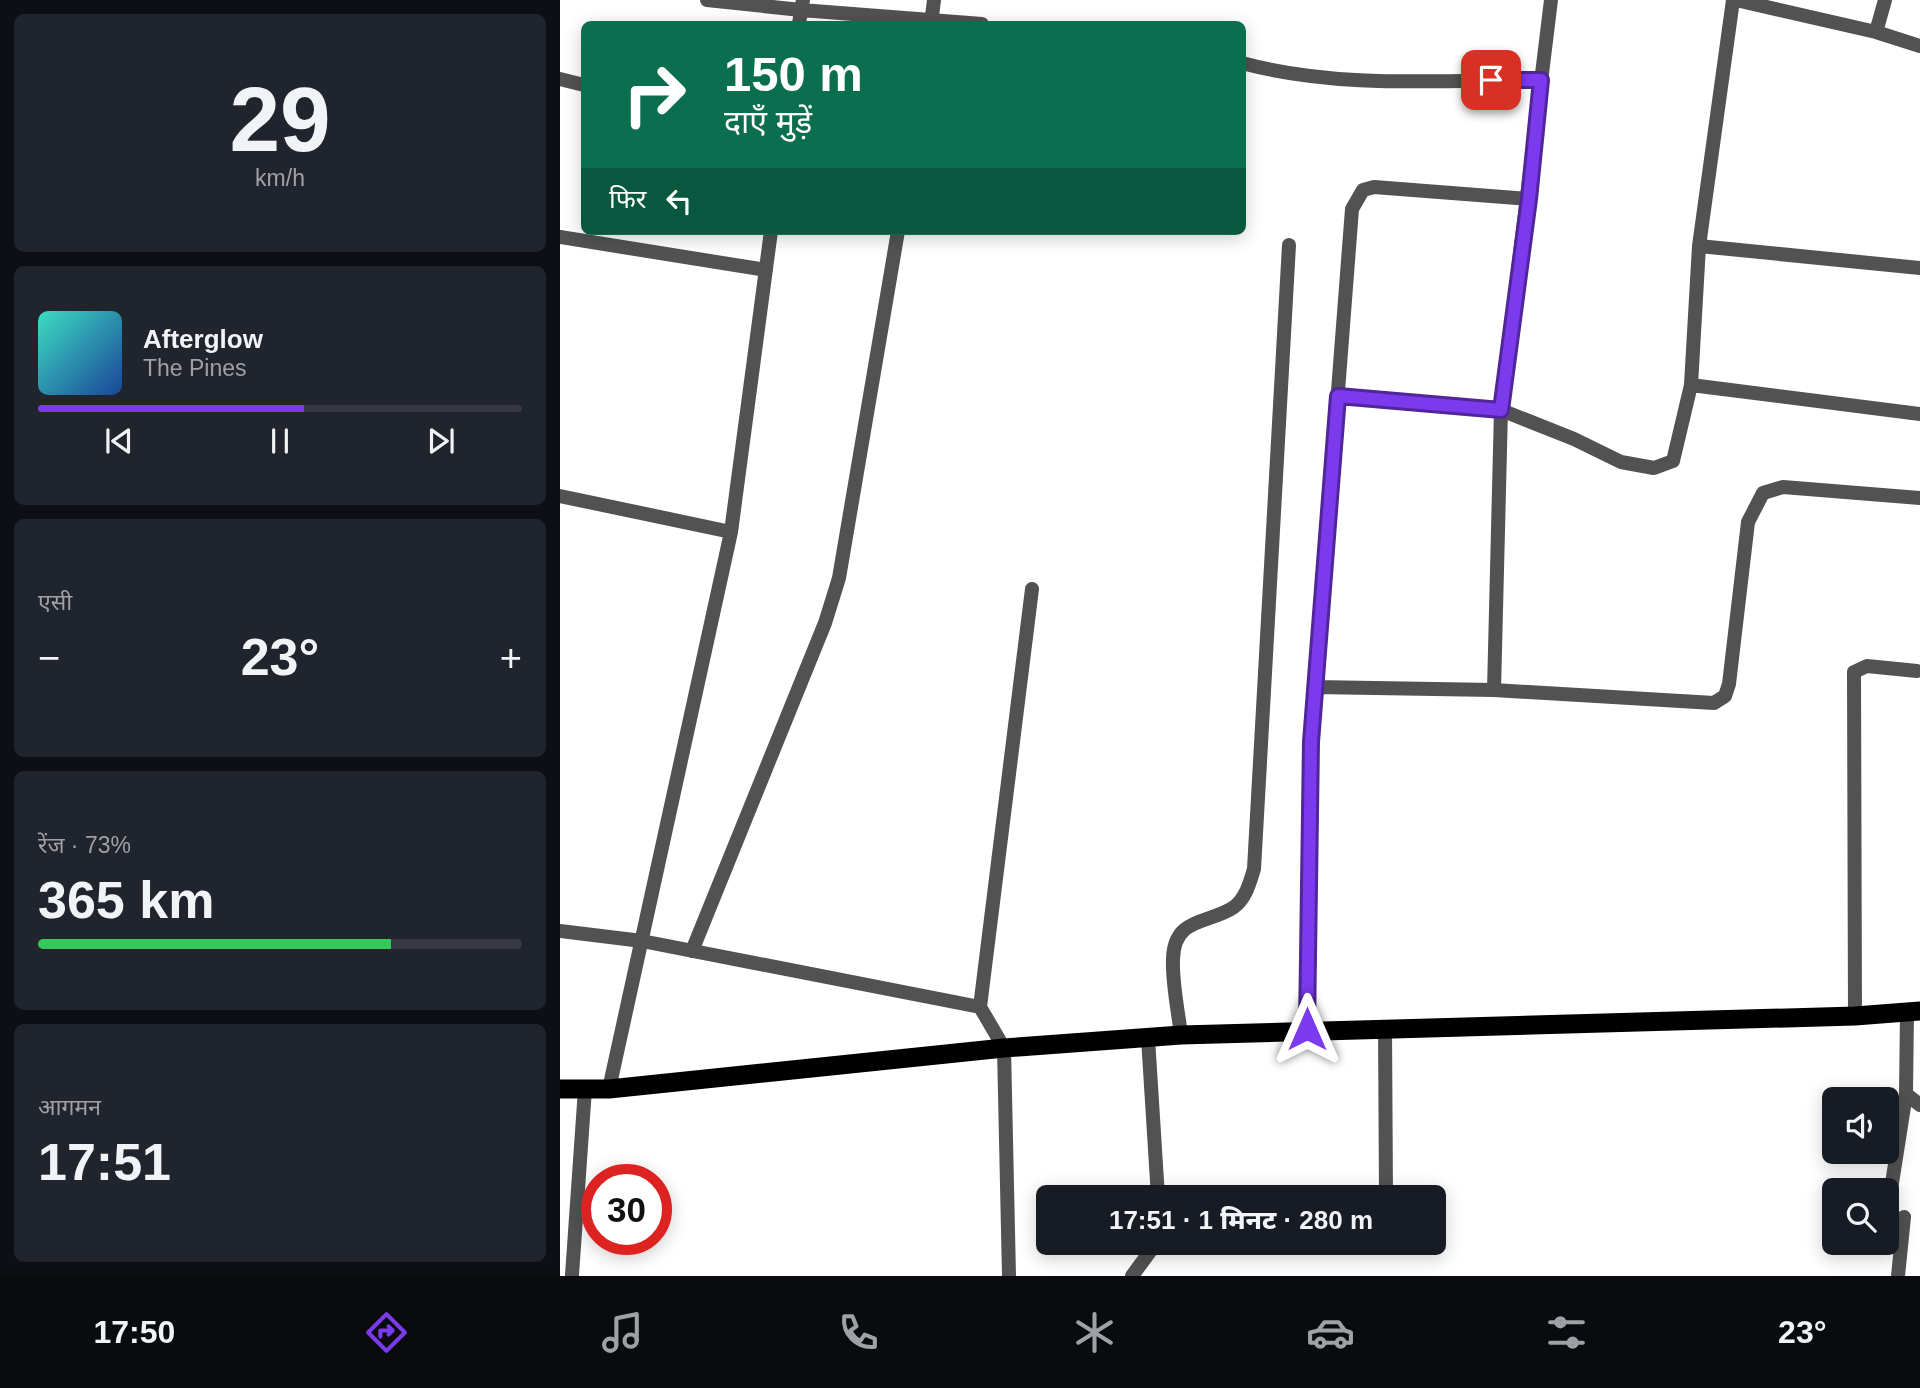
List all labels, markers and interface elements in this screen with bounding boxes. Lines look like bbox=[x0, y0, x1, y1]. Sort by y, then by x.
text: 150 m bbox=[724, 47, 863, 101]
icon: right bbox=[609, 49, 700, 140]
pin bbox=[1461, 50, 1521, 110]
icon: arrive bbox=[1472, 61, 1510, 99]
text: 29 bbox=[229, 69, 331, 170]
text: दाएँ मुड़ें bbox=[724, 104, 812, 140]
text: km/h bbox=[255, 165, 305, 191]
icon: left bbox=[660, 182, 698, 220]
text: फिर bbox=[609, 184, 646, 214]
text: Afterglow bbox=[143, 324, 263, 354]
text: The Pines bbox=[143, 355, 247, 381]
icon: previous bbox=[100, 422, 138, 460]
icon: pause bbox=[261, 422, 299, 460]
icon: next bbox=[422, 422, 460, 460]
text: एसी bbox=[38, 589, 72, 615]
text: 23° bbox=[241, 628, 319, 686]
text: − bbox=[38, 637, 60, 679]
text: + bbox=[500, 637, 522, 679]
text: रेंज · 73% bbox=[38, 832, 131, 858]
text: 365 km bbox=[38, 871, 214, 929]
position arrow bbox=[1270, 992, 1344, 1066]
map controls bbox=[1822, 1087, 1899, 1255]
button: sound bbox=[1822, 1087, 1899, 1164]
text: आगमन bbox=[38, 1094, 101, 1120]
text: 17:51 bbox=[38, 1133, 171, 1191]
speed limit sign: 30 bbox=[581, 1164, 672, 1255]
button: search bbox=[1822, 1178, 1899, 1255]
text: 17:51 · 1 मिनट · 280 m bbox=[1109, 1205, 1373, 1235]
icon: directions bbox=[362, 1308, 411, 1357]
icon: music bbox=[598, 1308, 647, 1357]
icon: phone bbox=[834, 1308, 883, 1357]
icon: climate bbox=[1070, 1308, 1119, 1357]
icon: car bbox=[1306, 1308, 1355, 1357]
icon: filters bbox=[1542, 1308, 1591, 1357]
text: 17:50 bbox=[93, 1314, 175, 1350]
text: 23° bbox=[1778, 1314, 1827, 1350]

